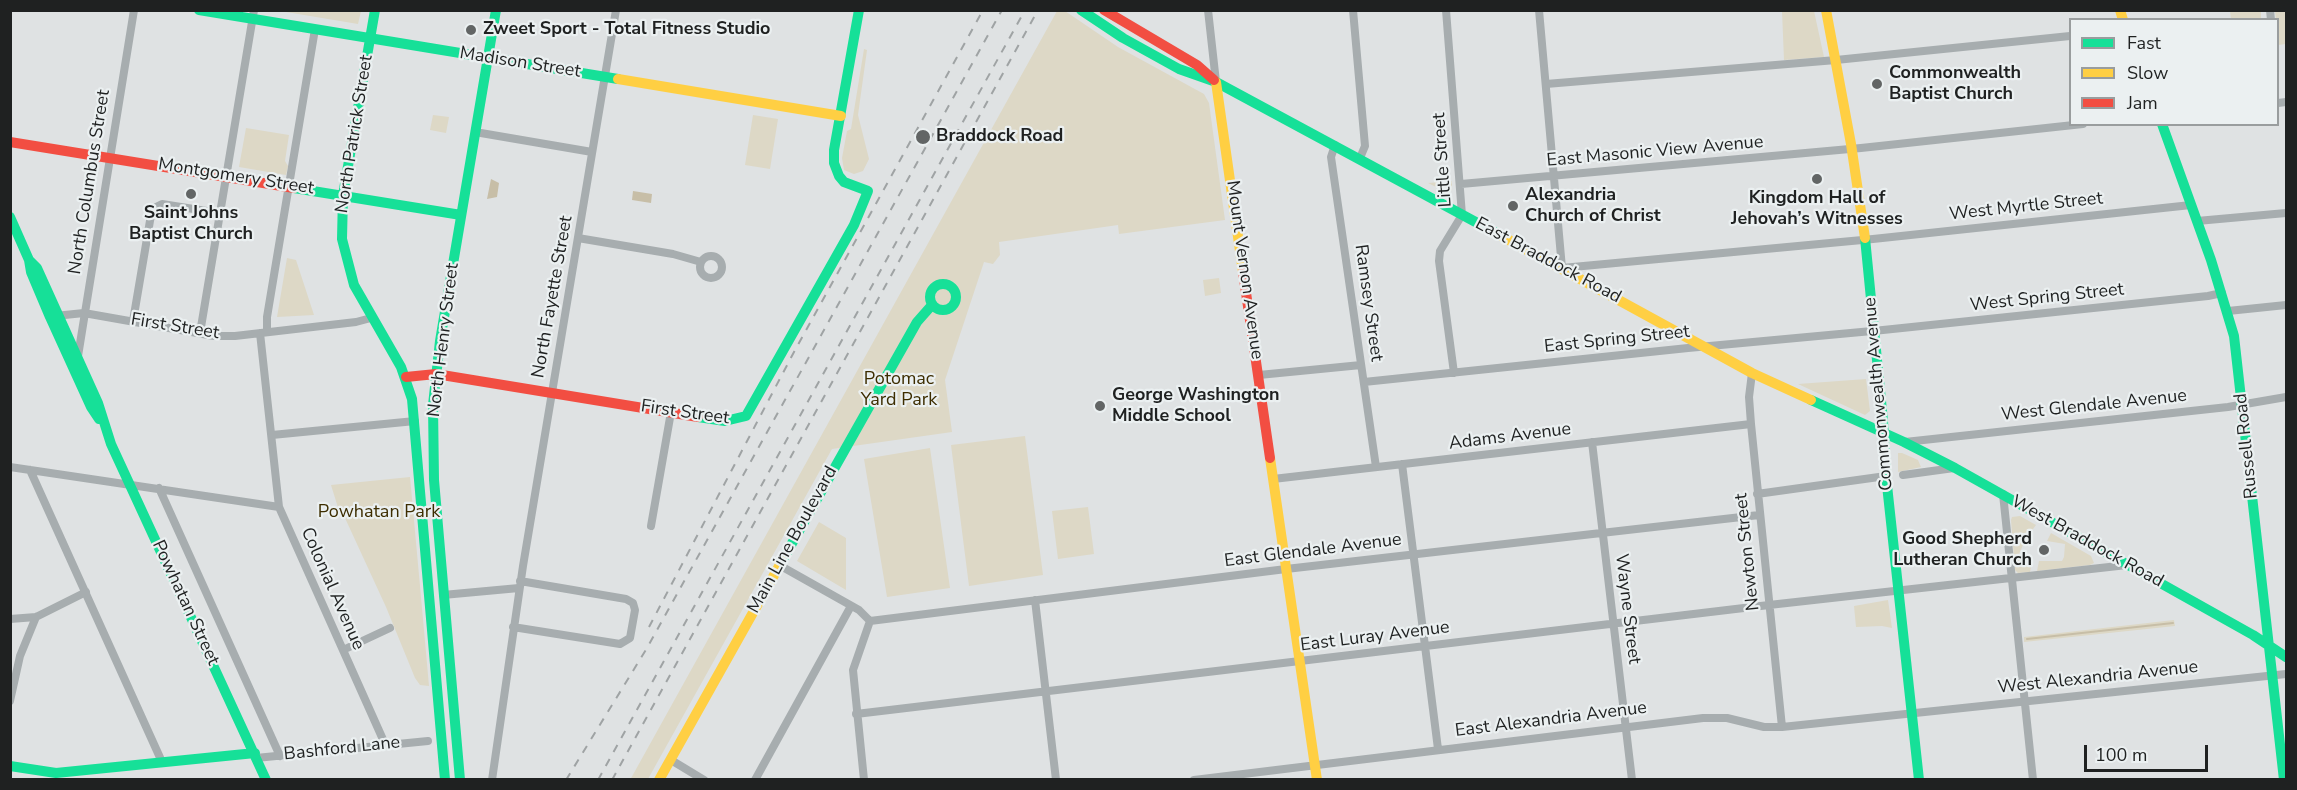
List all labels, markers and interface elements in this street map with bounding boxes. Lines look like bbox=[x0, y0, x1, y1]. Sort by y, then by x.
legend bbox=[2069, 18, 2279, 126]
place label: Zweet Sport - Total Fitness Studio bbox=[483, 19, 770, 41]
marker: Zweet Sport - Total Fitness Studio bbox=[464, 23, 478, 37]
text: Fast bbox=[2127, 31, 2161, 55]
street label: Madison Street bbox=[458, 43, 582, 83]
street label: North Patrick Street bbox=[332, 53, 378, 215]
text: Slow bbox=[2127, 61, 2168, 85]
place label: Commonwealth Baptist Church bbox=[1889, 63, 2021, 106]
marker: Commonwealth Baptist Church bbox=[1870, 77, 1884, 91]
street label: North Columbus Street bbox=[65, 88, 115, 276]
text: Jam bbox=[2127, 91, 2158, 115]
street label: Little Street bbox=[1429, 112, 1457, 208]
place label: Braddock Road bbox=[936, 126, 1063, 148]
marker: Braddock Road bbox=[914, 128, 932, 146]
street label: East Masonic View Avenue bbox=[1546, 132, 1764, 172]
street label: Montgomery Street bbox=[157, 154, 315, 200]
marker: Kingdom Hall of Jehovah’s Witnesses bbox=[1810, 172, 1824, 186]
street label: Mount Vernon Avenue bbox=[1221, 179, 1267, 361]
place label: Alexandria Church of Christ bbox=[1525, 185, 1661, 228]
marker: Saint Johns Baptist Church bbox=[184, 187, 198, 201]
place label: Kingdom Hall of Jehovah’s Witnesses bbox=[1731, 188, 1903, 230]
street label: West Myrtle Street bbox=[1948, 188, 2104, 226]
marker: Alexandria Church of Christ bbox=[1506, 199, 1520, 213]
place label: Saint Johns Baptist Church bbox=[129, 203, 253, 246]
street label: East Braddock Road bbox=[1471, 213, 1625, 309]
street label: North Fayette Street bbox=[528, 214, 578, 380]
street label: Ramsey Street bbox=[1349, 243, 1387, 363]
street label: North Henry Street bbox=[424, 262, 464, 418]
street label: West Spring Street bbox=[1969, 279, 2125, 317]
street label: Commonwealth Avenue bbox=[1860, 296, 1898, 492]
street label: First Street bbox=[129, 309, 221, 345]
street label: East Spring Street bbox=[1543, 322, 1691, 358]
park label: Potomac Yard Park bbox=[861, 369, 937, 412]
place label: George Washington Middle School bbox=[1112, 385, 1280, 428]
street label: West Glendale Avenue bbox=[2000, 386, 2188, 426]
street label: Russell Road bbox=[2231, 392, 2263, 500]
street label: First Street bbox=[639, 396, 731, 430]
marker: George Washington Middle School bbox=[1093, 399, 1107, 413]
street label: Adams Avenue bbox=[1448, 419, 1572, 455]
street label: Main Line Boulevard bbox=[744, 463, 842, 617]
street label: West Braddock Road bbox=[2007, 491, 2167, 593]
street label: Newton Street bbox=[1731, 492, 1765, 612]
park label: Powhatan Park bbox=[318, 502, 440, 524]
street label: Colonial Avenue bbox=[295, 524, 369, 654]
street label: East Glendale Avenue bbox=[1223, 529, 1403, 573]
place label: Good Shepherd Lutheran Church bbox=[1893, 529, 2032, 572]
street label: Powhatan Street bbox=[147, 537, 223, 669]
marker: Good Shepherd Lutheran Church bbox=[2037, 543, 2051, 557]
street label: Wayne Street bbox=[1610, 553, 1644, 665]
street label: East Luray Avenue bbox=[1299, 617, 1451, 657]
street label: West Alexandria Avenue bbox=[1997, 657, 2199, 699]
street label: East Alexandria Avenue bbox=[1454, 698, 1648, 742]
street label: Bashford Lane bbox=[283, 732, 401, 766]
scale bar bbox=[2087, 733, 2212, 771]
text: 100 m bbox=[2095, 743, 2147, 767]

